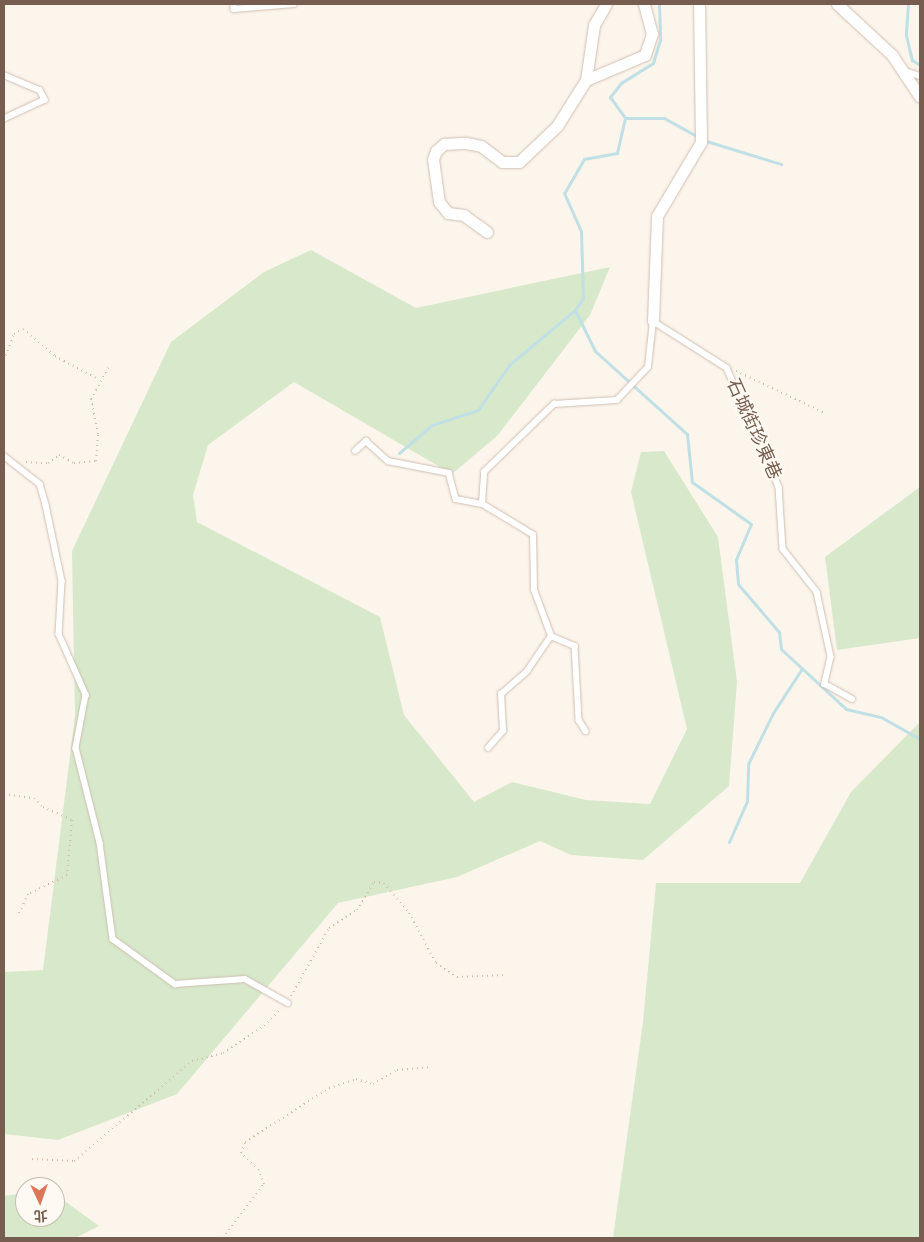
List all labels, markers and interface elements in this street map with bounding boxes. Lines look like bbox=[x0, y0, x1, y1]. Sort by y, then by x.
street label: 石城街珍東巷 bbox=[722, 375, 786, 483]
north arrow bbox=[15, 1177, 65, 1227]
text: 北 bbox=[33, 1207, 48, 1225]

